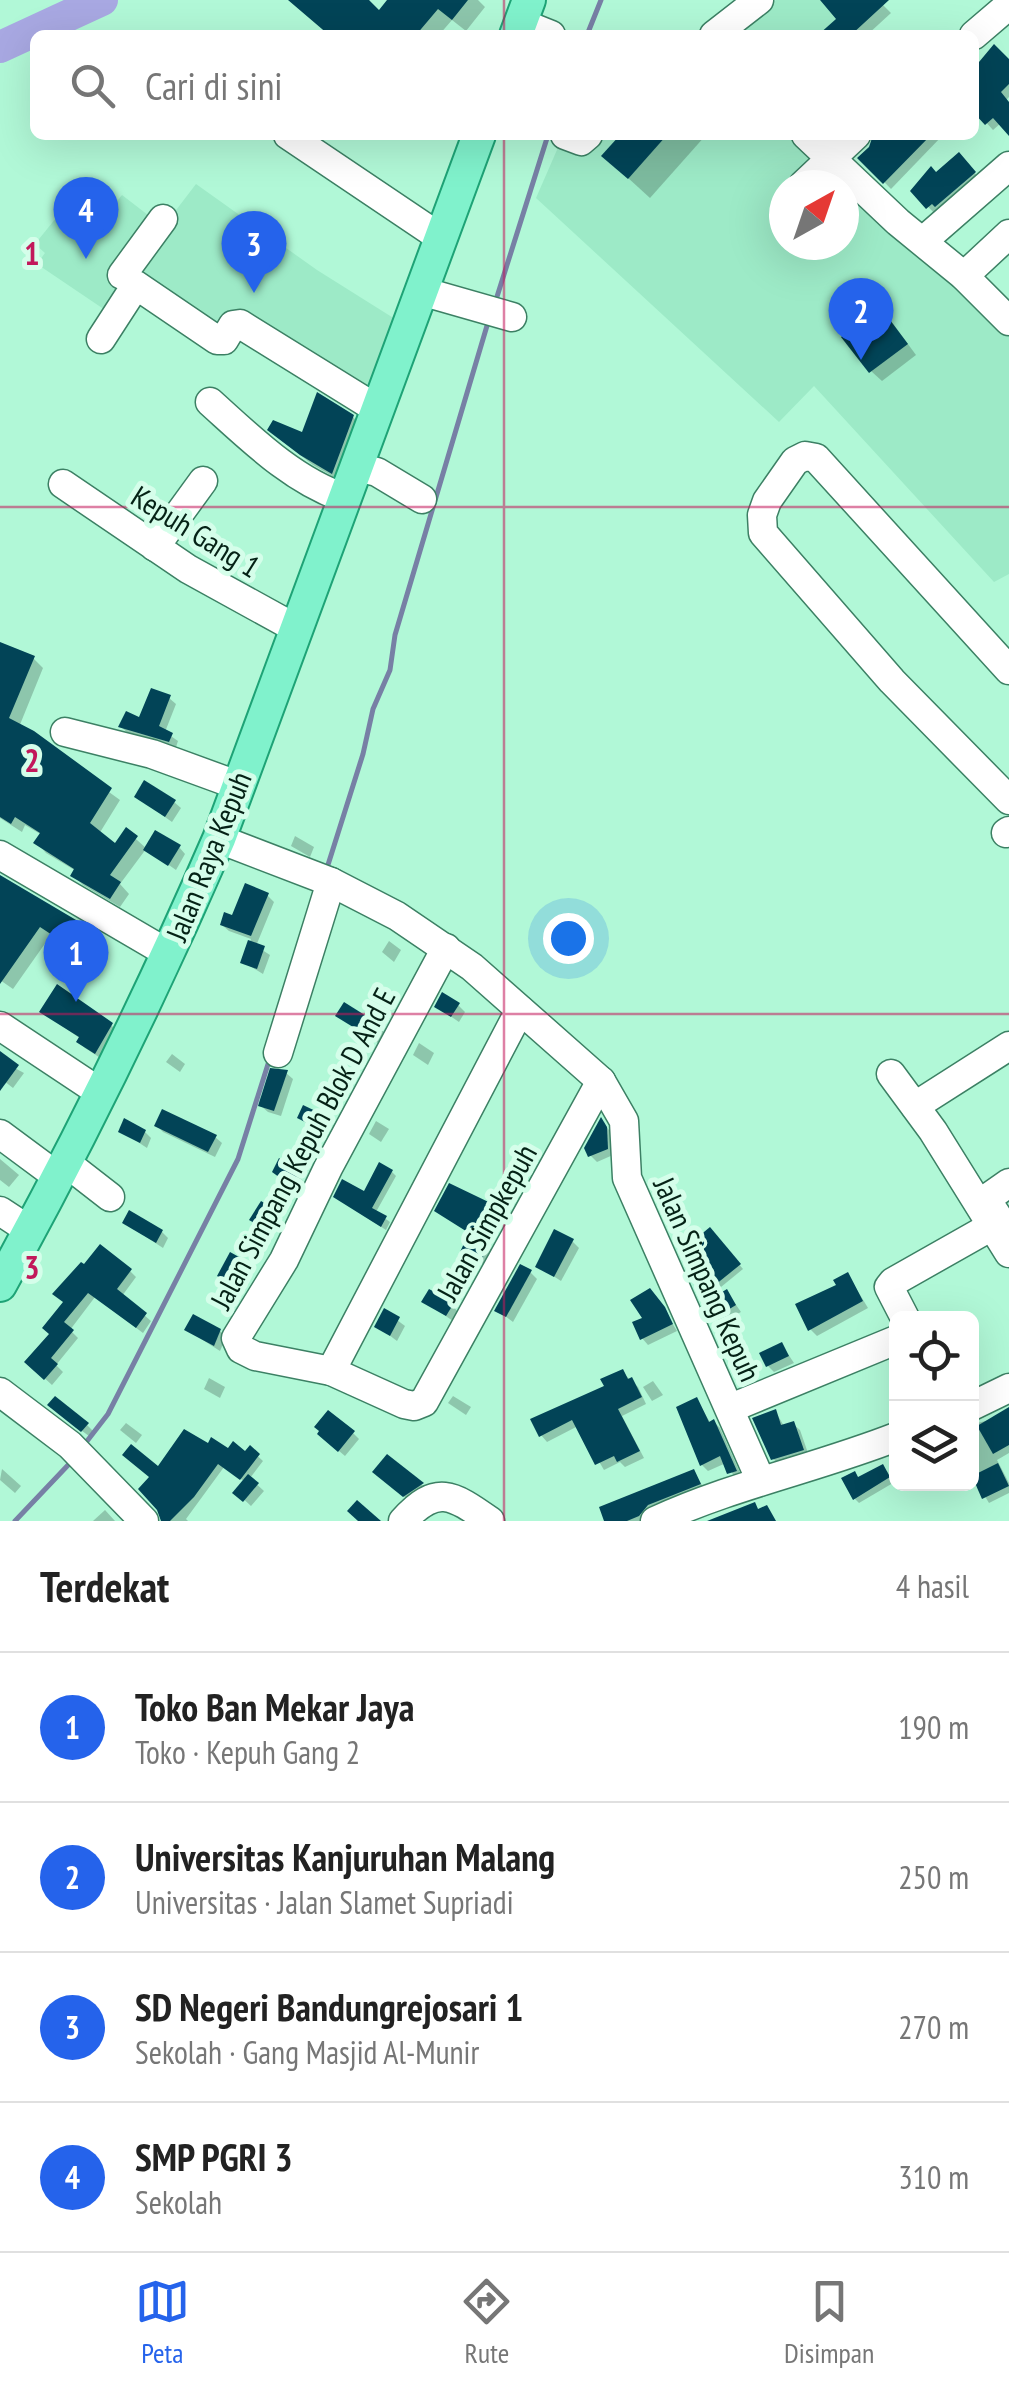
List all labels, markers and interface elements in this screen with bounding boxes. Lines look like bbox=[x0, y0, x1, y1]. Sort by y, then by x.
search box bbox=[30, 30, 979, 140]
icon: search bbox=[65, 58, 120, 113]
text: Cari di sini bbox=[145, 61, 283, 110]
north arrow bbox=[769, 170, 859, 260]
pin: 4 bbox=[54, 176, 118, 259]
pin: 3 bbox=[222, 210, 286, 293]
text: 1 bbox=[24, 232, 40, 274]
pin: 2 bbox=[828, 278, 894, 360]
street label: Kepuh Gang 1 bbox=[124, 476, 268, 586]
text: 2 bbox=[24, 739, 40, 781]
street label: Jalan Raya Kepuh bbox=[156, 766, 260, 947]
your location bbox=[543, 913, 594, 964]
pin: 1 bbox=[44, 920, 108, 1002]
street label: Jalan Simpang Kepuh Blok D And E bbox=[200, 981, 403, 1316]
street label: Jalan Simpkepuh bbox=[427, 1137, 545, 1308]
street label: Jalan Simpang Kepuh bbox=[645, 1170, 770, 1387]
text: 3 bbox=[24, 1246, 40, 1288]
map controls bbox=[889, 1311, 979, 1491]
button: locate bbox=[889, 1311, 979, 1401]
button: layers bbox=[889, 1401, 979, 1491]
text: Terdekat bbox=[40, 1559, 169, 1614]
text: 4 hasil bbox=[896, 1565, 969, 1607]
text: Toko Ban Mekar Jaya bbox=[135, 1682, 414, 1731]
text: 1 bbox=[65, 1706, 80, 1748]
text: 190 m bbox=[898, 1706, 969, 1748]
text: Toko · Kepuh Gang 2 bbox=[135, 1731, 360, 1773]
text: Universitas Kanjuruhan Malang bbox=[135, 1832, 555, 1881]
text: 2 bbox=[65, 1856, 80, 1898]
text: 250 m bbox=[898, 1856, 969, 1898]
text: Universitas · Jalan Slamet Supriadi bbox=[135, 1881, 514, 1923]
text: SD Negeri Bandungrejosari 1 bbox=[135, 1982, 523, 2031]
text: 3 bbox=[65, 2006, 80, 2048]
text: 270 m bbox=[898, 2006, 969, 2048]
text: Sekolah · Gang Masjid Al-Munir bbox=[135, 2031, 479, 2073]
text: SMP PGRI 3 bbox=[135, 2132, 293, 2181]
text: 4 bbox=[65, 2156, 80, 2198]
text: 310 m bbox=[898, 2156, 969, 2198]
text: Sekolah bbox=[135, 2181, 222, 2223]
tab: Peta bbox=[135, 2274, 190, 2371]
tab: Rute bbox=[459, 2274, 514, 2371]
tab: Disimpan bbox=[784, 2274, 874, 2371]

